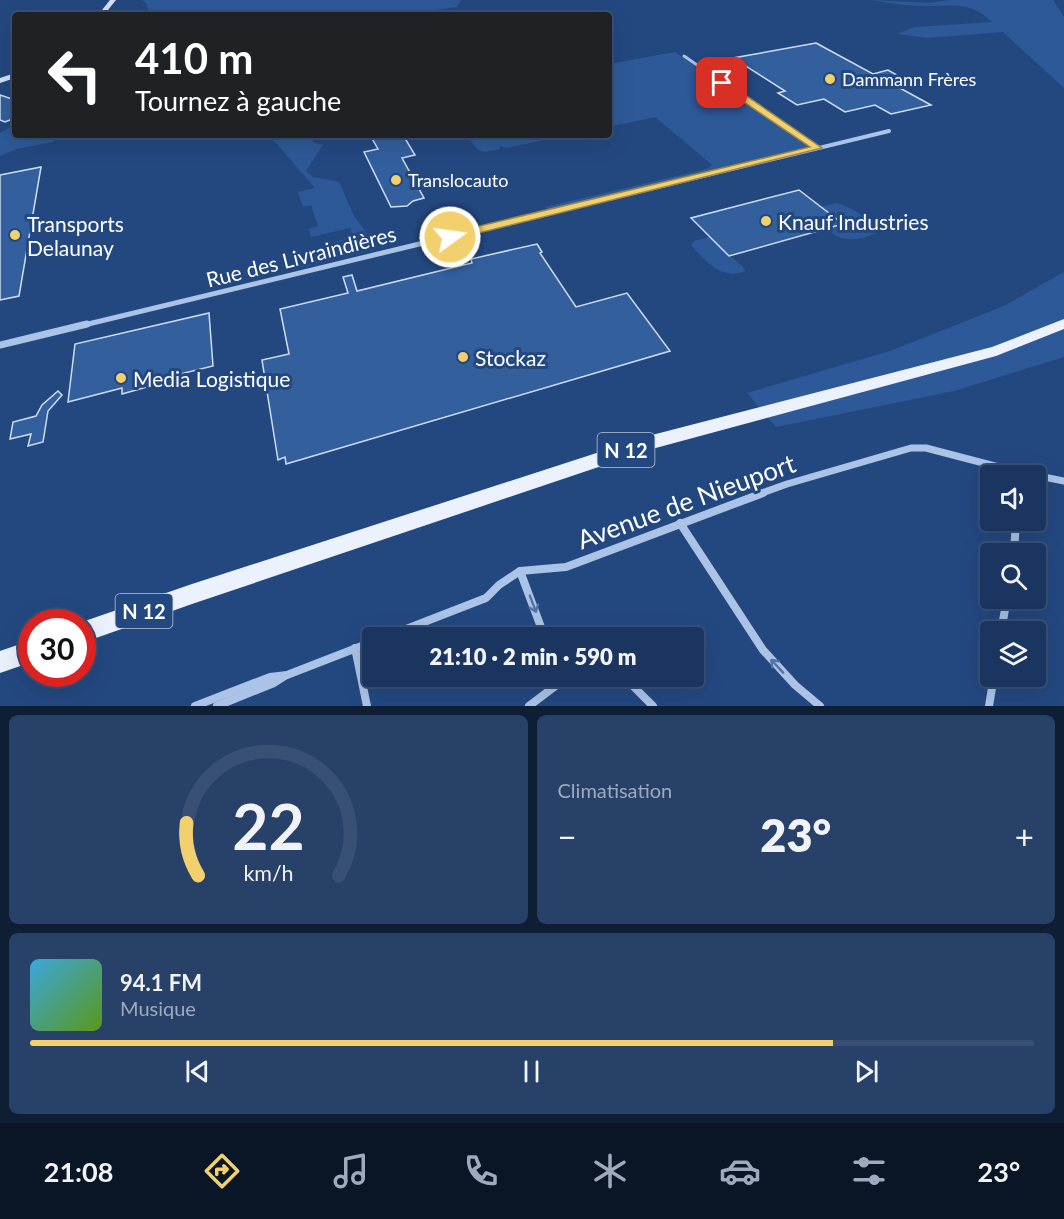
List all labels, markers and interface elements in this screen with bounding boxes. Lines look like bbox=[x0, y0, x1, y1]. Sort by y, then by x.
text: 410 m bbox=[135, 33, 253, 83]
icon: left bbox=[36, 36, 114, 114]
pin bbox=[696, 57, 747, 108]
icon: arrive bbox=[705, 66, 738, 99]
place label: Dammann Frères bbox=[842, 68, 976, 90]
marker: Dammann Frères bbox=[823, 72, 837, 86]
text: Tournez à gauche bbox=[135, 84, 341, 117]
place label: Translocauto bbox=[408, 169, 509, 191]
marker: Translocauto bbox=[389, 173, 403, 187]
position arrow bbox=[418, 205, 482, 269]
place label: Knauf Industries bbox=[778, 209, 929, 234]
place label: Transports Delaunay bbox=[27, 211, 124, 260]
marker: Knauf Industries bbox=[759, 214, 773, 228]
street label: Rue des Livraindières bbox=[203, 220, 399, 292]
marker: Transports Delaunay bbox=[8, 228, 22, 242]
place label: Stockaz bbox=[475, 345, 546, 370]
marker: Stockaz bbox=[456, 350, 470, 364]
place label: Media Logistique bbox=[133, 366, 290, 391]
marker: Media Logistique bbox=[114, 371, 128, 385]
road number: N 12 bbox=[598, 433, 654, 467]
street label: Avenue de Nieuport bbox=[573, 446, 800, 555]
map controls bbox=[980, 465, 1046, 687]
button: sound bbox=[980, 465, 1046, 531]
button: search bbox=[980, 543, 1046, 609]
road number: N 12 bbox=[116, 594, 172, 628]
one-way arrow bbox=[528, 595, 539, 613]
speed limit sign: 30 bbox=[18, 609, 96, 687]
button: layers bbox=[980, 621, 1046, 687]
text: 21:10 · 2 min · 590 m bbox=[430, 643, 636, 670]
one-way arrow bbox=[770, 658, 784, 673]
text: Climatisation bbox=[558, 778, 672, 802]
text: 22 bbox=[232, 788, 304, 863]
text: 23° bbox=[760, 808, 831, 862]
text: − bbox=[558, 816, 577, 856]
text: + bbox=[1015, 816, 1034, 856]
text: km/h bbox=[243, 861, 293, 887]
text: 94.1 FM bbox=[120, 969, 202, 996]
text: Musique bbox=[120, 996, 196, 1020]
icon: previous bbox=[181, 1055, 214, 1088]
icon: pause bbox=[515, 1055, 548, 1088]
icon: next bbox=[850, 1055, 883, 1088]
icon: directions bbox=[201, 1150, 243, 1192]
icon: music bbox=[330, 1150, 372, 1192]
icon: phone bbox=[460, 1150, 502, 1192]
icon: climate bbox=[589, 1150, 631, 1192]
icon: car bbox=[719, 1150, 761, 1192]
icon: filters bbox=[848, 1150, 890, 1192]
text: 21:08 bbox=[44, 1155, 113, 1188]
text: 23° bbox=[978, 1155, 1020, 1188]

